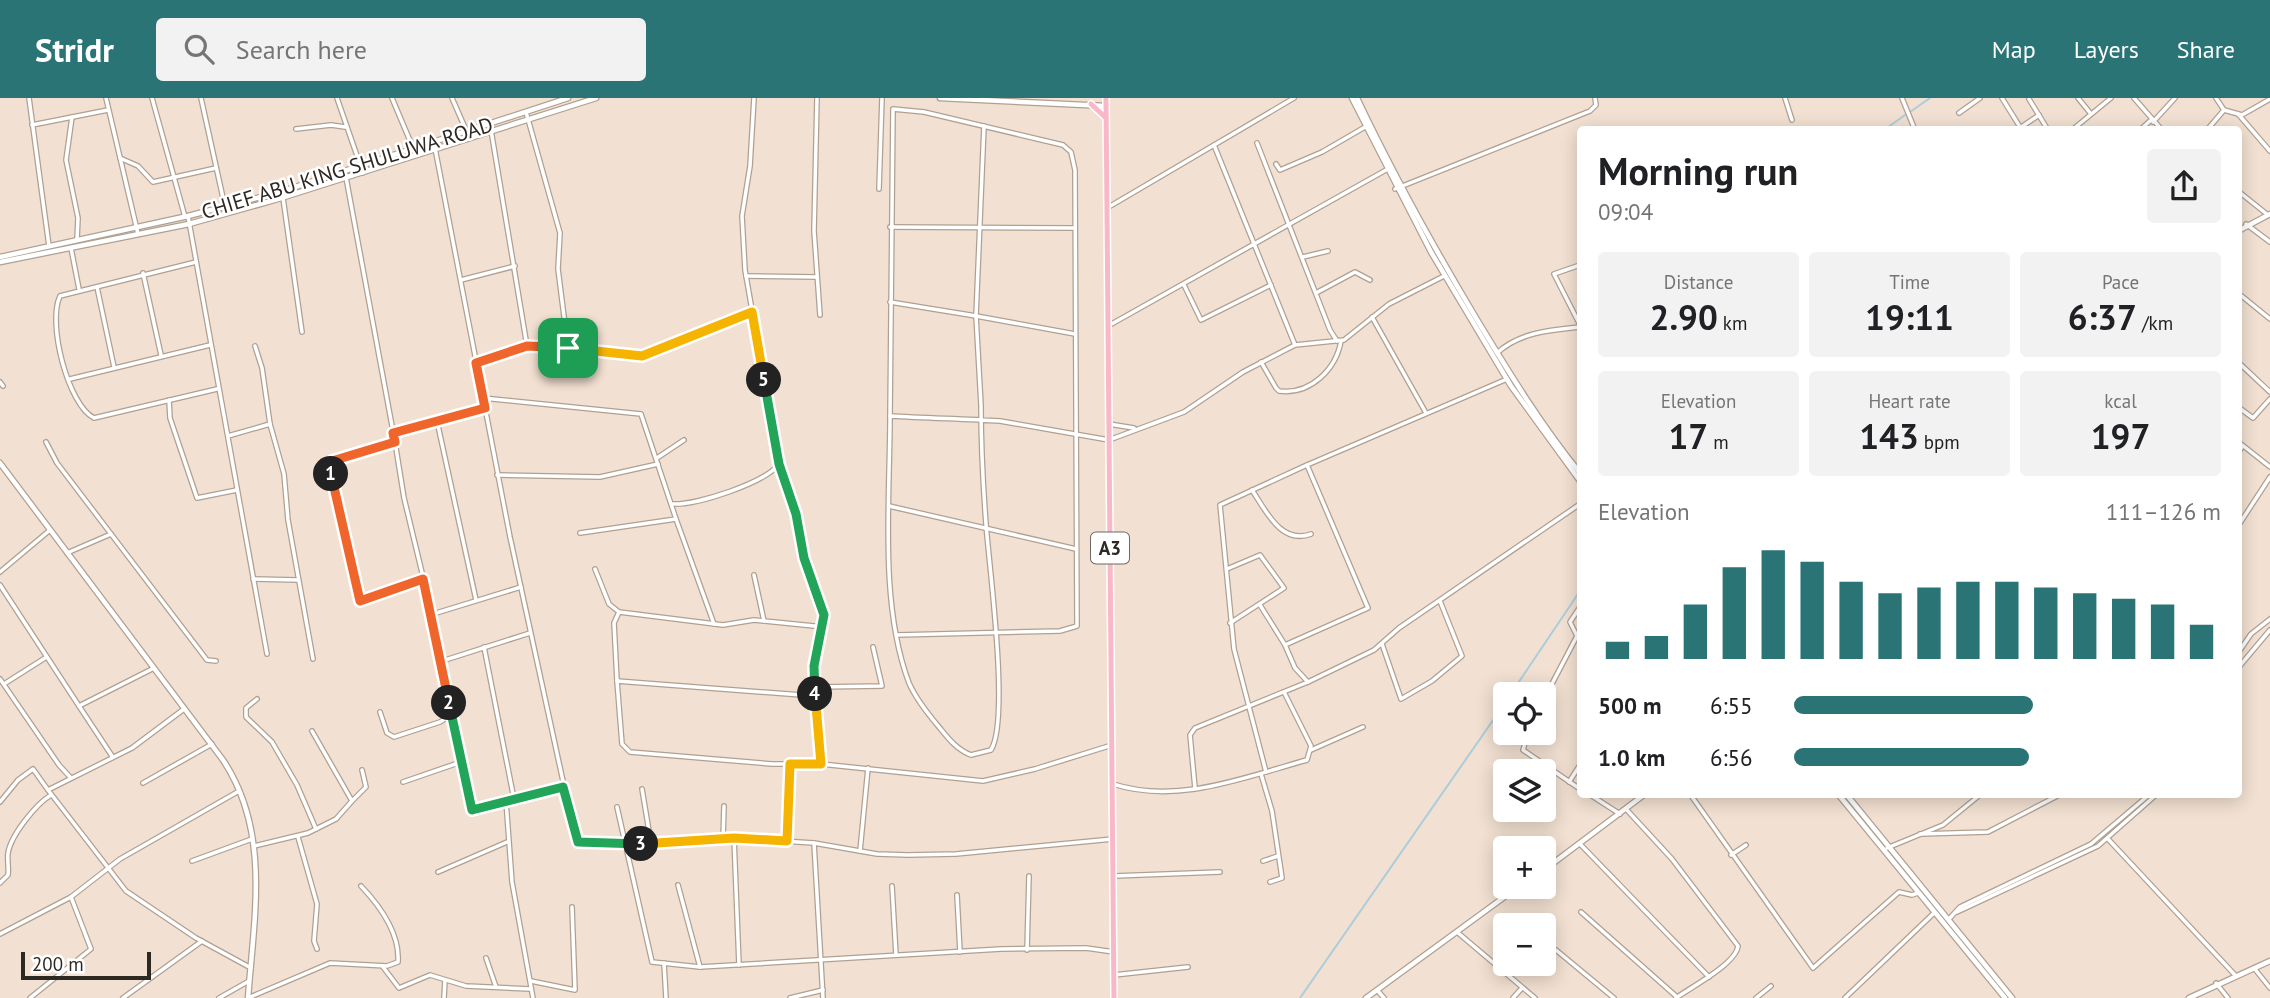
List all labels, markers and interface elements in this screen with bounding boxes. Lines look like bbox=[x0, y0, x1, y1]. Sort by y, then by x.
search box bbox=[156, 18, 646, 81]
text: Stridr bbox=[35, 28, 114, 71]
icon: search bbox=[180, 30, 218, 68]
text: Search here bbox=[236, 33, 367, 66]
text: Map bbox=[1992, 34, 2036, 65]
text: Layers bbox=[2074, 34, 2139, 65]
text: Share bbox=[2177, 34, 2235, 65]
street label: CHIEF ABU KING SHULUWA ROAD bbox=[198, 111, 496, 225]
text: Morning run bbox=[1598, 146, 1798, 195]
button: share bbox=[2147, 149, 2221, 223]
text: 09:04 bbox=[1598, 197, 1653, 226]
text: Distance bbox=[1664, 270, 1733, 294]
text: Time bbox=[1889, 270, 1930, 294]
text: Pace bbox=[2102, 270, 2139, 294]
text: 2.90 bbox=[1650, 294, 1718, 340]
text: 19:11 bbox=[1865, 294, 1954, 340]
text: 6:37 bbox=[2068, 294, 2137, 340]
text: km bbox=[1718, 311, 1747, 335]
text: /km bbox=[2137, 311, 2173, 335]
pin bbox=[538, 318, 598, 378]
icon: arrive bbox=[549, 329, 587, 367]
pin: 5 bbox=[746, 362, 782, 398]
text: 5 bbox=[758, 367, 769, 391]
text: Elevation bbox=[1661, 389, 1736, 413]
text: Heart rate bbox=[1868, 389, 1951, 413]
text: kcal bbox=[2104, 389, 2137, 413]
text: 17 bbox=[1668, 413, 1708, 459]
text: 143 bbox=[1859, 413, 1919, 459]
text: 197 bbox=[2091, 413, 2150, 459]
text: m bbox=[1708, 430, 1729, 454]
text: bpm bbox=[1919, 430, 1960, 454]
pin: 1 bbox=[314, 456, 348, 492]
text: 1 bbox=[325, 461, 336, 485]
text: Elevation bbox=[1598, 497, 1690, 526]
text: 111–126 m bbox=[2106, 497, 2221, 526]
road number: A3 bbox=[1091, 533, 1129, 564]
pin: 4 bbox=[798, 676, 832, 712]
text: 4 bbox=[809, 681, 820, 705]
map controls bbox=[1493, 682, 1556, 976]
button: locate bbox=[1493, 682, 1556, 745]
pin: 2 bbox=[432, 686, 466, 720]
text: 2 bbox=[443, 690, 454, 714]
text: 500 m bbox=[1598, 691, 1661, 720]
text: 6:55 bbox=[1710, 691, 1753, 720]
text: 1.0 km bbox=[1598, 743, 1665, 772]
text: 6:56 bbox=[1710, 743, 1753, 772]
button: layers bbox=[1493, 759, 1556, 822]
pin: 3 bbox=[624, 826, 658, 862]
text: 3 bbox=[635, 831, 646, 855]
button: + bbox=[1493, 836, 1556, 899]
button: − bbox=[1493, 913, 1556, 976]
scale bar bbox=[21, 949, 150, 981]
text: 200 m bbox=[32, 952, 84, 976]

